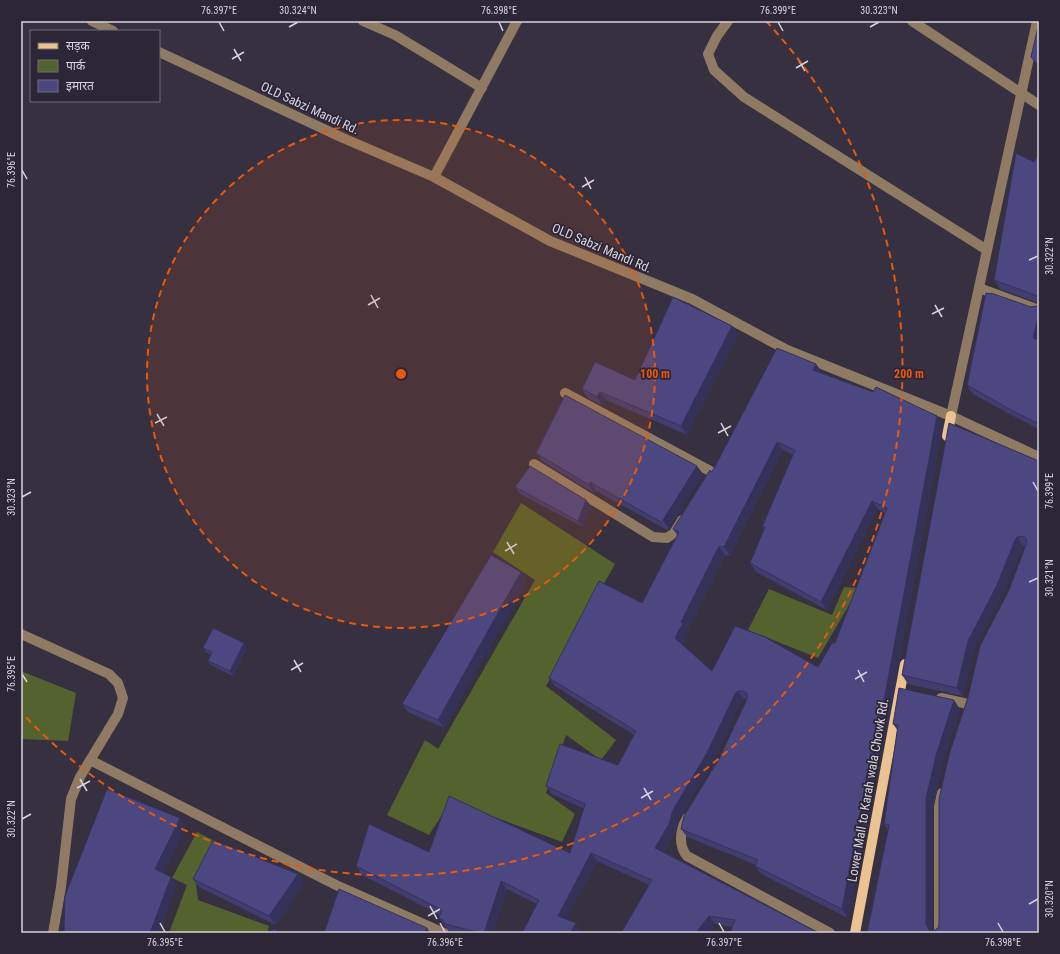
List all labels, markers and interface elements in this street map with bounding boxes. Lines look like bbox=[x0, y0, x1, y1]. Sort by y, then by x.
text: 76.397°E bbox=[201, 5, 237, 16]
text: 30.324°N bbox=[279, 5, 317, 16]
text: 76.398°E bbox=[481, 5, 517, 16]
text: 76.399°E bbox=[760, 5, 796, 16]
text: 30.323°N bbox=[860, 5, 898, 16]
legend bbox=[30, 30, 160, 102]
text: सड़क bbox=[66, 39, 91, 53]
text: पार्क bbox=[66, 59, 86, 73]
text: इमारत bbox=[66, 79, 95, 93]
street label: OLD Sabzi Mandi Rd. bbox=[258, 79, 362, 137]
text: 76.396°E bbox=[6, 152, 17, 188]
street label: OLD Sabzi Mandi Rd. bbox=[550, 220, 654, 276]
text: 30.322°N bbox=[1044, 237, 1055, 275]
centre of rings bbox=[394, 367, 408, 381]
text: 100 m bbox=[640, 367, 670, 381]
text: 200 m bbox=[894, 367, 924, 381]
text: 76.399°E bbox=[1044, 473, 1055, 509]
text: 30.323°N bbox=[6, 478, 17, 516]
text: 30.321°N bbox=[1044, 559, 1055, 597]
text: 76.395°E bbox=[6, 656, 17, 692]
street label: Lower Mall to Karah wala Chowk Rd. bbox=[844, 697, 892, 883]
text: 30.322°N bbox=[6, 800, 17, 838]
text: 30.320°N bbox=[1044, 880, 1055, 918]
text: 76.395°E bbox=[147, 937, 183, 948]
text: 76.396°E bbox=[427, 937, 463, 948]
text: 76.397°E bbox=[706, 937, 742, 948]
text: 76.398°E bbox=[985, 937, 1021, 948]

